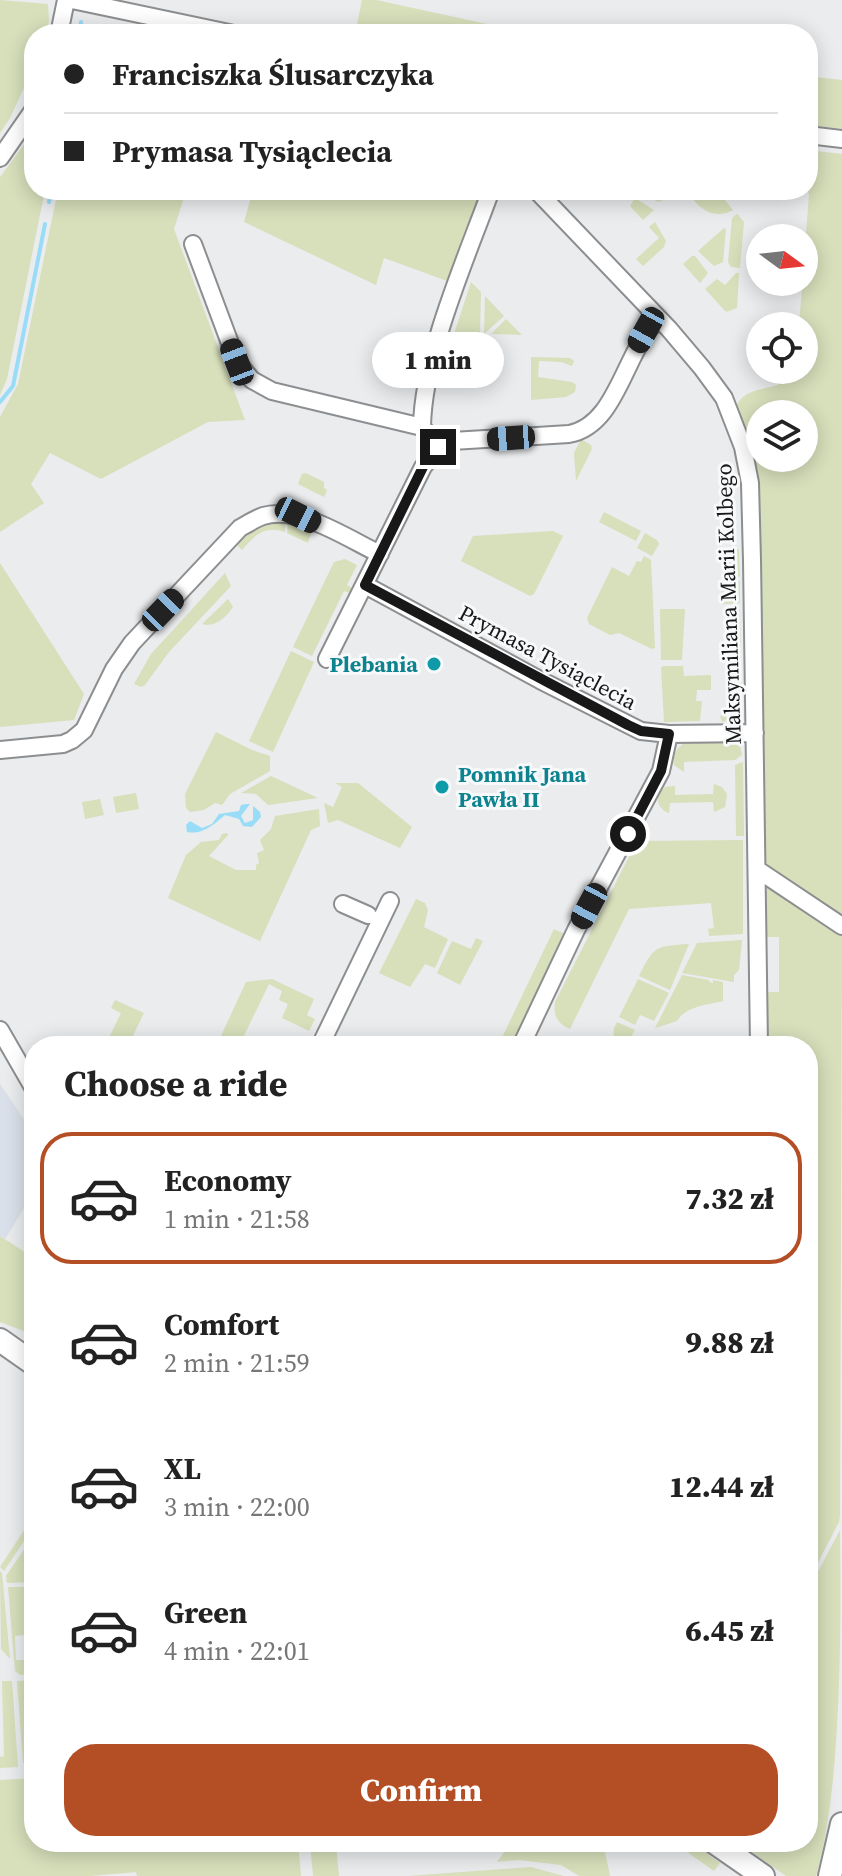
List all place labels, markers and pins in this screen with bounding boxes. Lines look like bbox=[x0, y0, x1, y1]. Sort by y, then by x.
place label: Plebania bbox=[330, 649, 418, 679]
marker: Plebania bbox=[425, 655, 443, 673]
place label: Pomnik Jana Pawła II bbox=[458, 759, 587, 814]
marker: Pomnik Jana Pawła II bbox=[433, 778, 451, 796]

